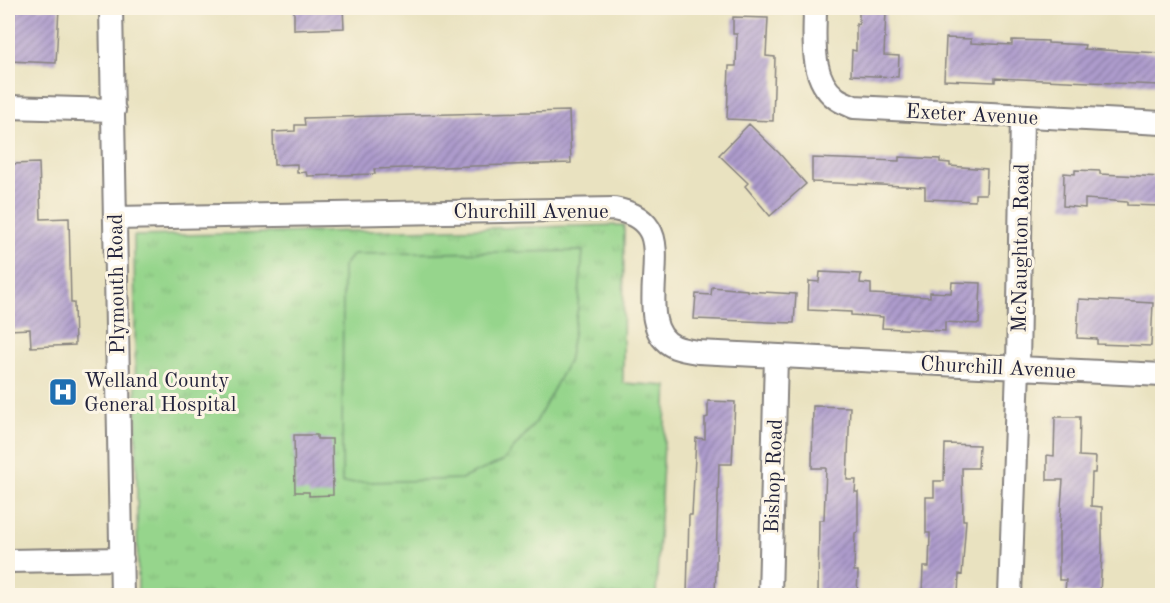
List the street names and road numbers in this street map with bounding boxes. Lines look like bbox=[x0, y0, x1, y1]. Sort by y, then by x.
street label: Exeter Avenue bbox=[905, 102, 1039, 129]
street label: McNaughton Road bbox=[1010, 163, 1033, 333]
street label: Churchill Avenue bbox=[453, 202, 609, 223]
street label: Plymouth Road bbox=[106, 213, 129, 355]
street label: Churchill Avenue bbox=[920, 354, 1076, 383]
street label: Bishop Road bbox=[762, 418, 787, 534]

